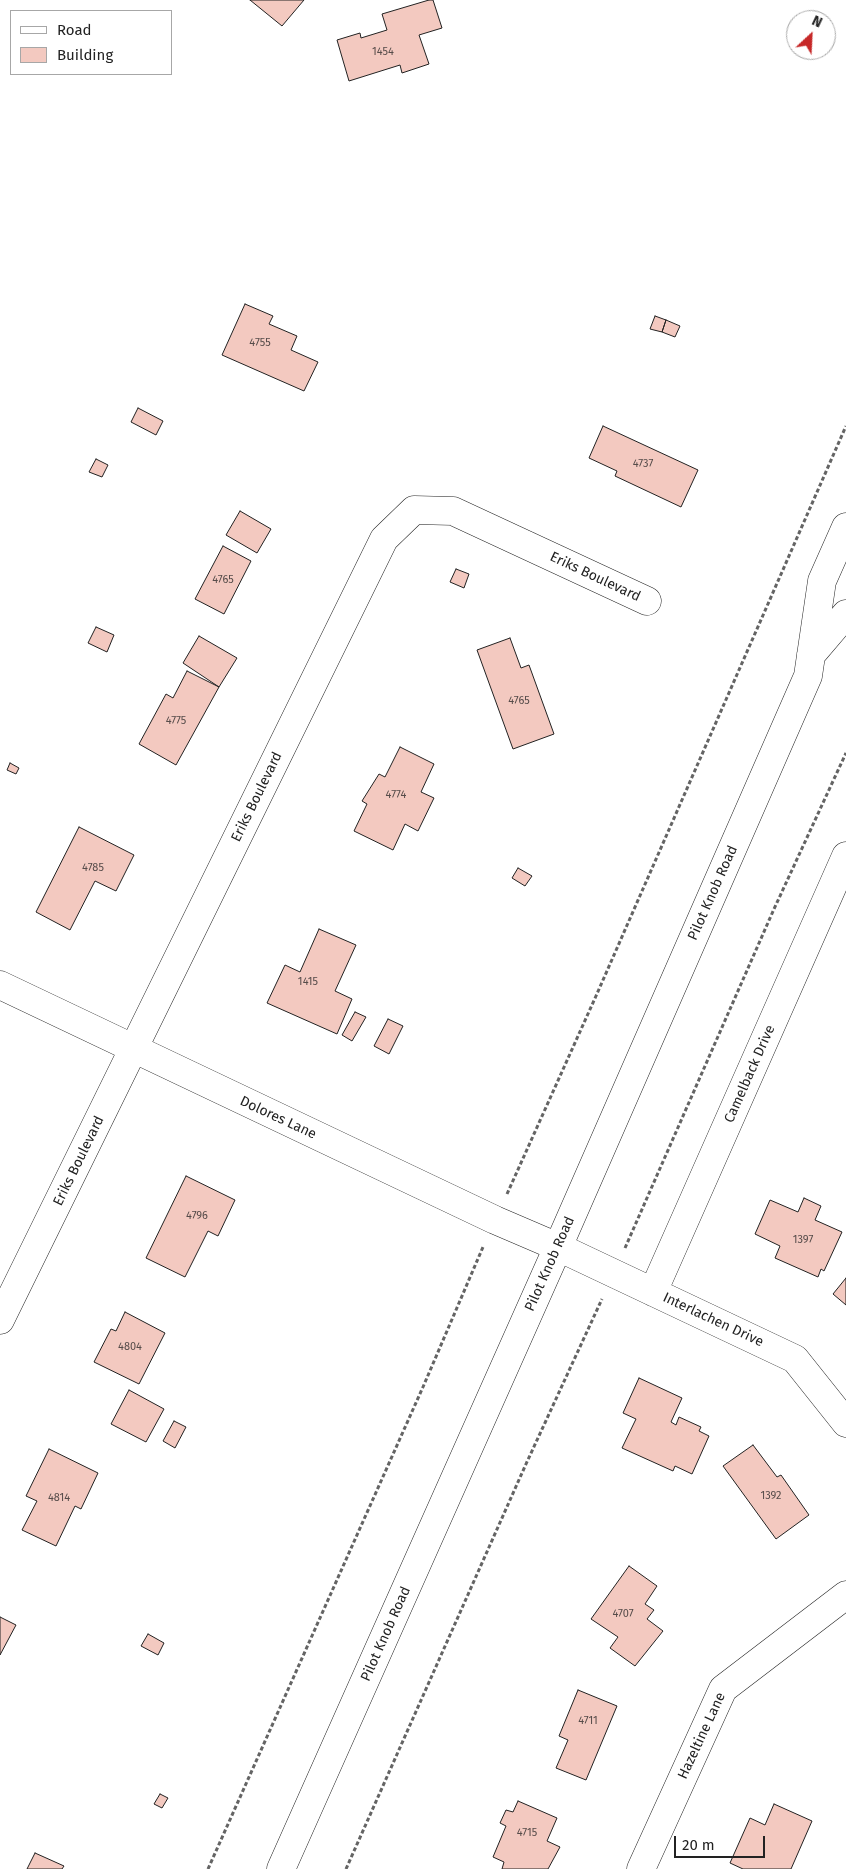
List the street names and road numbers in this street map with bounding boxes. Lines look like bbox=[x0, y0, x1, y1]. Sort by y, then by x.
street label: Eriks Boulevard bbox=[547, 549, 643, 605]
street label: Eriks Boulevard bbox=[228, 749, 286, 845]
street label: Pilot Knob Road bbox=[685, 843, 741, 943]
street label: Camelback Drive bbox=[721, 1023, 779, 1125]
street label: Dolores Lane bbox=[237, 1093, 319, 1143]
street label: Eriks Boulevard bbox=[50, 1113, 108, 1209]
street label: Pilot Knob Road bbox=[522, 1214, 578, 1314]
street label: Interlachen Drive bbox=[660, 1289, 766, 1351]
street label: Pilot Knob Road bbox=[358, 1584, 414, 1684]
street label: Hazeltine Lane bbox=[675, 1690, 729, 1782]

